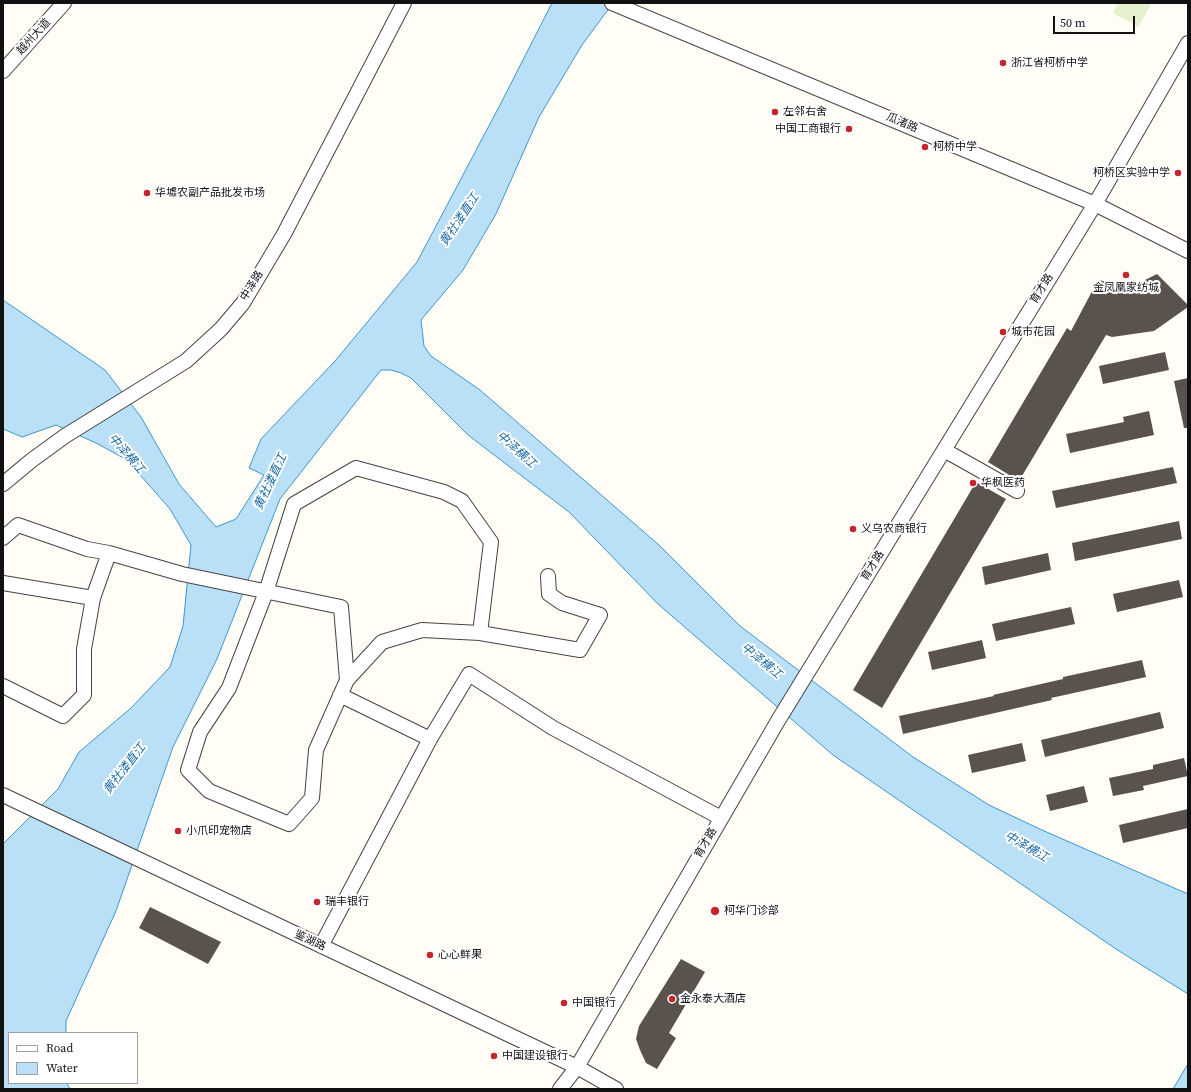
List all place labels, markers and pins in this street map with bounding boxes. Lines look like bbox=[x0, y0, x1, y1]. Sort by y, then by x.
place label: 浙江省柯桥中学 bbox=[1011, 56, 1088, 70]
marker: 浙江省柯桥中学 bbox=[998, 58, 1008, 68]
place label: 左邻右舍 bbox=[783, 105, 827, 119]
marker: 左邻右舍 bbox=[770, 107, 780, 117]
place label: 中国工商银行 bbox=[775, 122, 841, 136]
marker: 中国工商银行 bbox=[844, 124, 854, 134]
place label: 柯桥中学 bbox=[933, 140, 977, 154]
marker: 柯桥中学 bbox=[920, 142, 930, 152]
place label: 柯桥区实验中学 bbox=[1093, 166, 1170, 180]
marker: 柯桥区实验中学 bbox=[1173, 168, 1183, 178]
place label: 华墟农副产品批发市场 bbox=[155, 186, 265, 200]
marker: 华墟农副产品批发市场 bbox=[142, 188, 152, 198]
marker: 金凤凰家纺城 bbox=[1121, 270, 1131, 280]
place label: 金凤凰家纺城 bbox=[1093, 281, 1159, 295]
place label: 城市花园 bbox=[1011, 325, 1055, 339]
marker: 城市花园 bbox=[998, 327, 1008, 337]
place label: 华枫医药 bbox=[981, 476, 1025, 490]
marker: 华枫医药 bbox=[968, 478, 978, 488]
place label: 义乌农商银行 bbox=[861, 522, 927, 536]
marker: 义乌农商银行 bbox=[848, 524, 858, 534]
place label: 小爪印宠物店 bbox=[186, 824, 252, 838]
marker: 小爪印宠物店 bbox=[173, 826, 183, 836]
place label: 瑞丰银行 bbox=[325, 895, 369, 909]
marker: 瑞丰银行 bbox=[312, 897, 322, 907]
place label: 柯华门诊部 bbox=[724, 904, 779, 918]
marker: 柯华门诊部 bbox=[709, 905, 721, 917]
place label: 心心鲜果 bbox=[438, 948, 482, 962]
marker: 心心鲜果 bbox=[425, 950, 435, 960]
place label: 金永泰大酒店 bbox=[680, 992, 746, 1006]
marker: 金永泰大酒店 bbox=[667, 994, 677, 1004]
place label: 中国银行 bbox=[572, 996, 616, 1010]
marker: 中国银行 bbox=[559, 998, 569, 1008]
place label: 中国建设银行 bbox=[502, 1049, 568, 1063]
marker: 中国建设银行 bbox=[489, 1051, 499, 1061]

